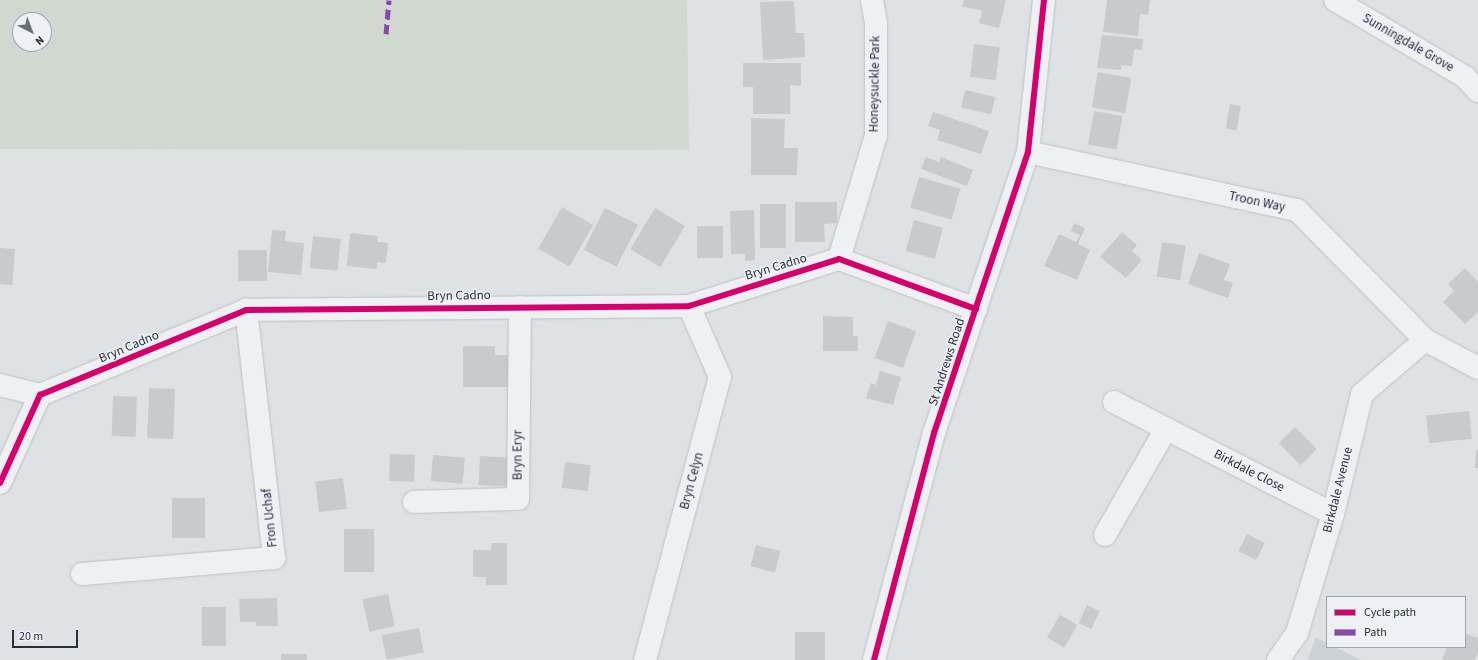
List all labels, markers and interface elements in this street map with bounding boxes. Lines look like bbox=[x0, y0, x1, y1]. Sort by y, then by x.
street label: Sunningdale Grove bbox=[1360, 11, 1456, 75]
north arrow bbox=[12, 12, 52, 52]
text: N bbox=[32, 33, 47, 49]
street label: Honeysuckle Park bbox=[866, 35, 884, 133]
street label: Troon Way bbox=[1227, 188, 1287, 216]
street label: Bryn Cadno bbox=[743, 250, 809, 284]
street label: Bryn Cadno bbox=[427, 288, 491, 304]
street label: St Andrews Road bbox=[925, 316, 969, 408]
street label: Bryn Cadno bbox=[97, 327, 161, 367]
street label: Bryn Eryr bbox=[510, 430, 526, 480]
street label: Birkdale Close bbox=[1211, 446, 1287, 496]
street label: Birkdale Avenue bbox=[1320, 446, 1356, 534]
street label: Bryn Celyn bbox=[677, 451, 707, 511]
street label: Fron Uchaf bbox=[259, 488, 281, 548]
legend bbox=[1326, 596, 1466, 648]
text: Cycle path bbox=[1364, 604, 1416, 621]
scale bar bbox=[14, 622, 80, 648]
text: Path bbox=[1364, 624, 1387, 641]
text: 20 m bbox=[19, 628, 43, 645]

